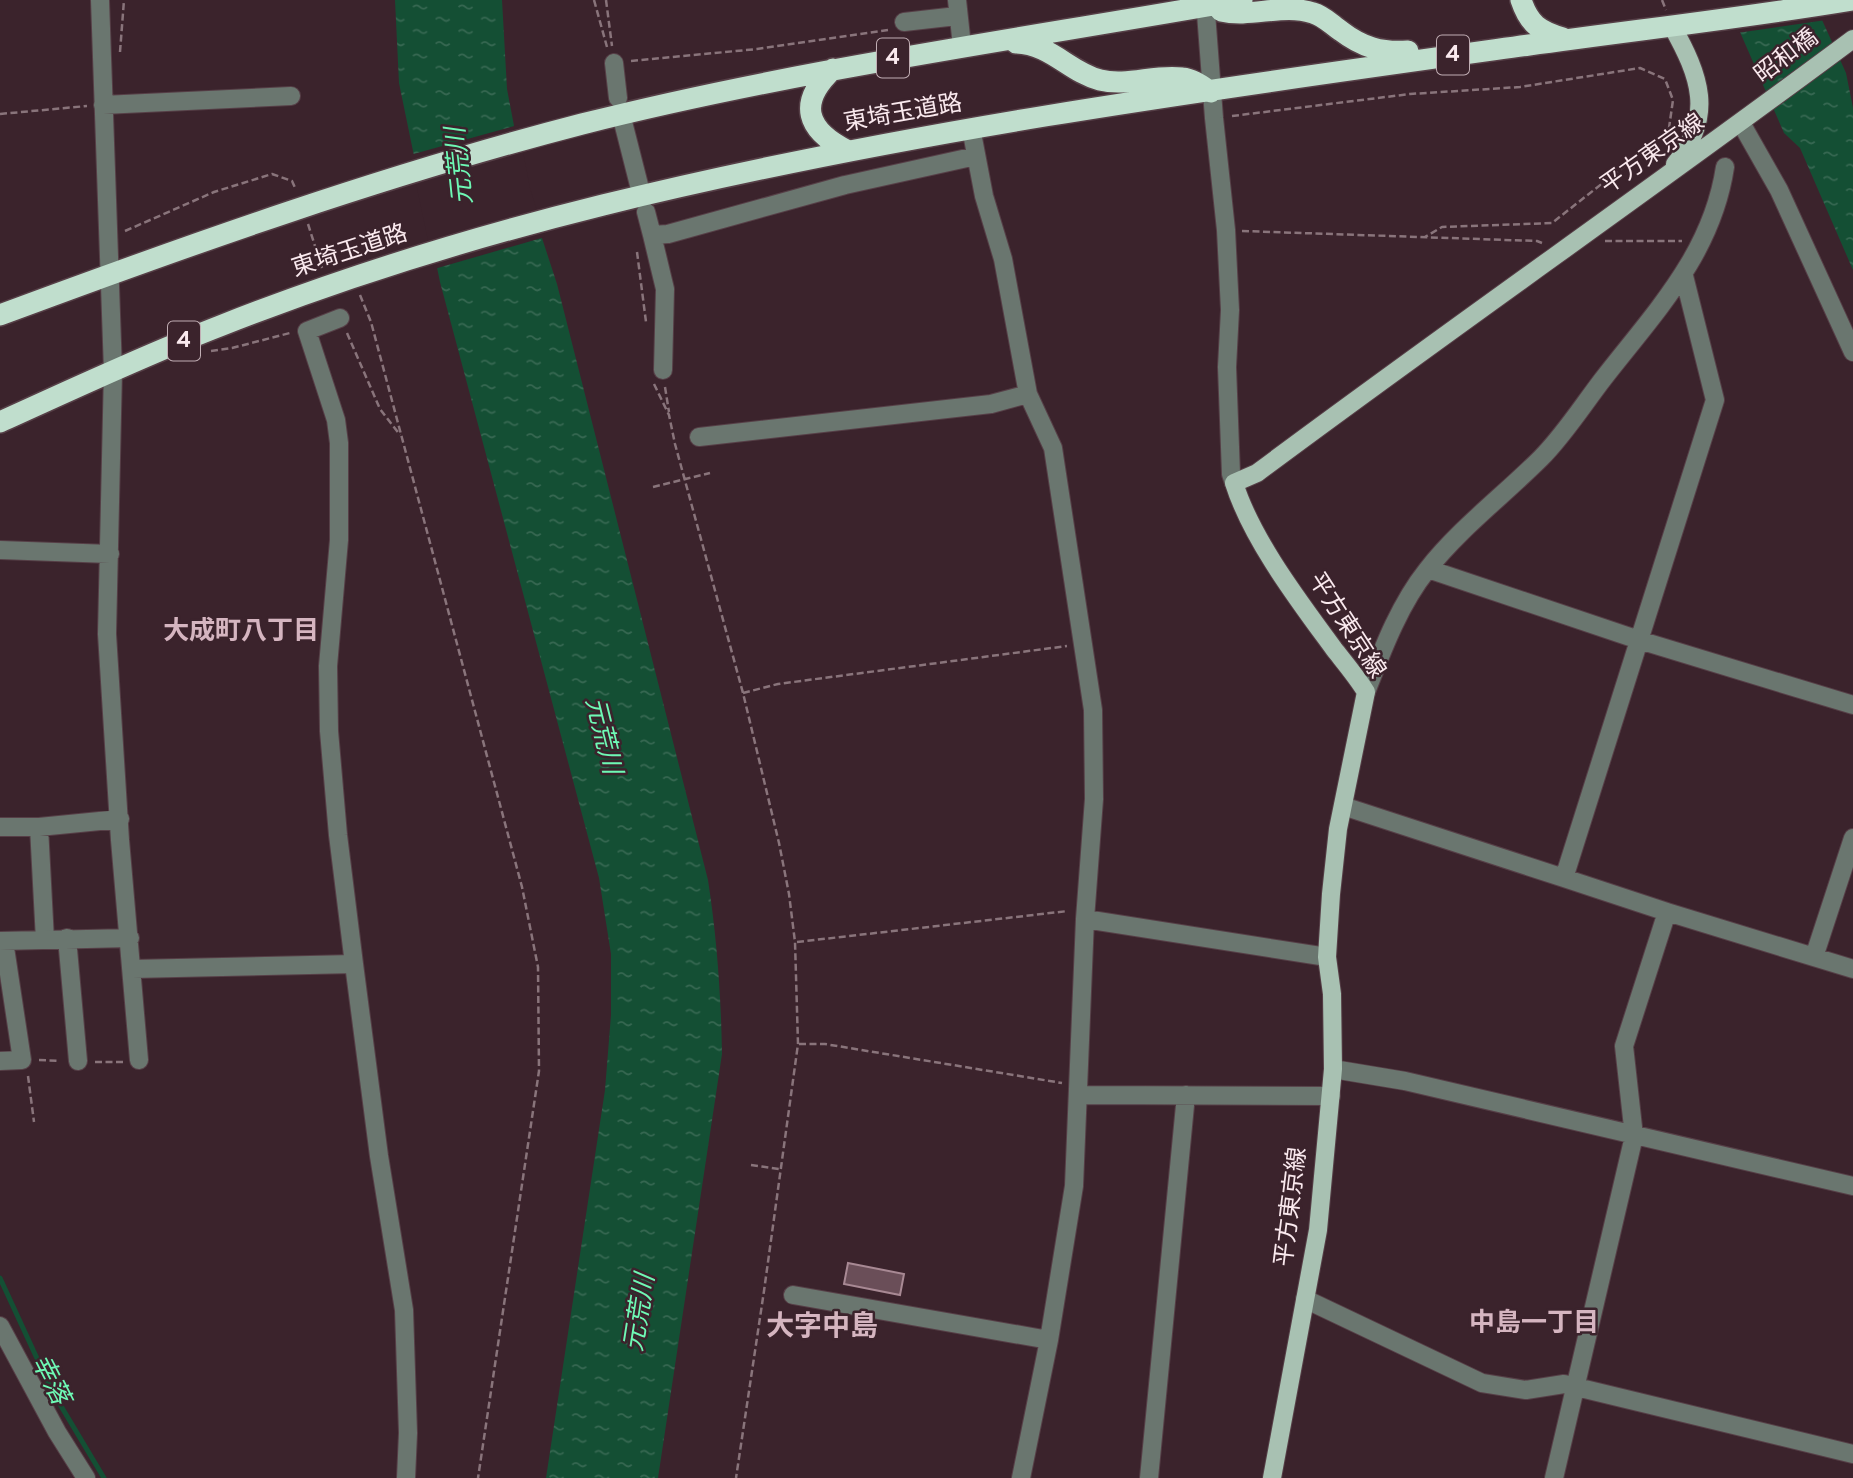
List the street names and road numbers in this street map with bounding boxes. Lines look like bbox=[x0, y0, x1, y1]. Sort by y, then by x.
street label: 昭和橋 bbox=[1749, 23, 1825, 91]
road number: 4 bbox=[1437, 36, 1469, 74]
road number: 4 bbox=[877, 39, 909, 78]
street label: 東埼玉道路 bbox=[841, 89, 965, 139]
street label: 平方東京線 bbox=[1595, 108, 1711, 202]
street label: 東埼玉道路 bbox=[288, 219, 412, 285]
road number: 4 bbox=[168, 322, 200, 360]
street label: 平方東京線 bbox=[1301, 568, 1391, 684]
street label: 平方東京線 bbox=[1270, 1146, 1314, 1268]

